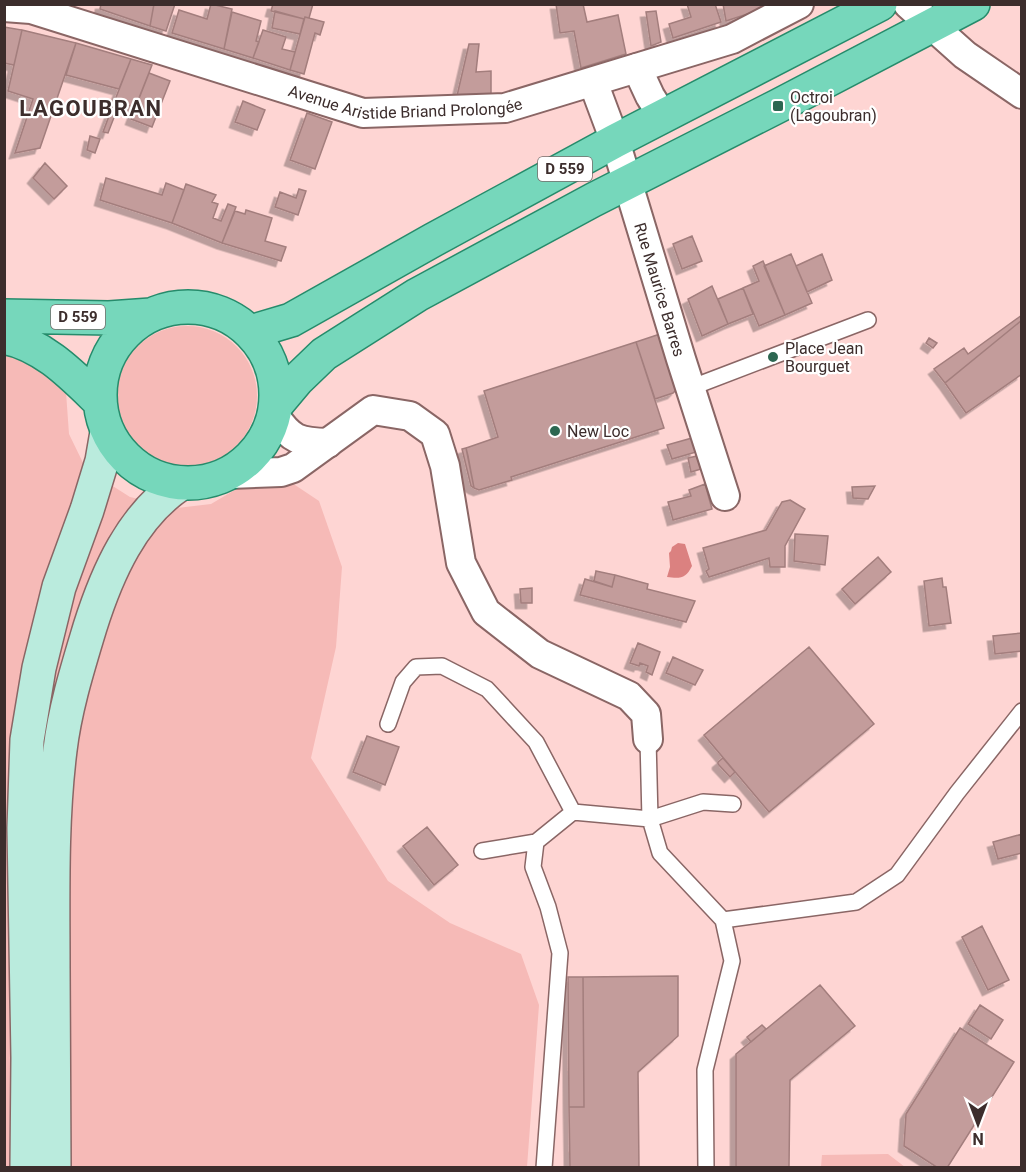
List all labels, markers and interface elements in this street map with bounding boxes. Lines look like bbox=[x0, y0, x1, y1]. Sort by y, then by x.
street label: Avenue Aristide Briand Prolongée bbox=[286, 81, 524, 123]
place label: Octroi (Lagoubran) bbox=[790, 88, 877, 125]
district label: LAGOUBRAN bbox=[19, 96, 163, 121]
marker: Octroi (Lagoubran) bbox=[771, 99, 785, 113]
road number: D 559 bbox=[538, 157, 592, 181]
street label: Rue Maurice Barres bbox=[631, 220, 689, 359]
road number: D 559 bbox=[51, 305, 105, 329]
place label: Place Jean Bourguet bbox=[785, 339, 863, 376]
marker: Place Jean Bourguet bbox=[766, 350, 780, 364]
place label: New Loc bbox=[567, 422, 629, 441]
marker: New Loc bbox=[548, 424, 562, 438]
north arrow bbox=[948, 1094, 1008, 1154]
text: N bbox=[972, 1129, 984, 1148]

